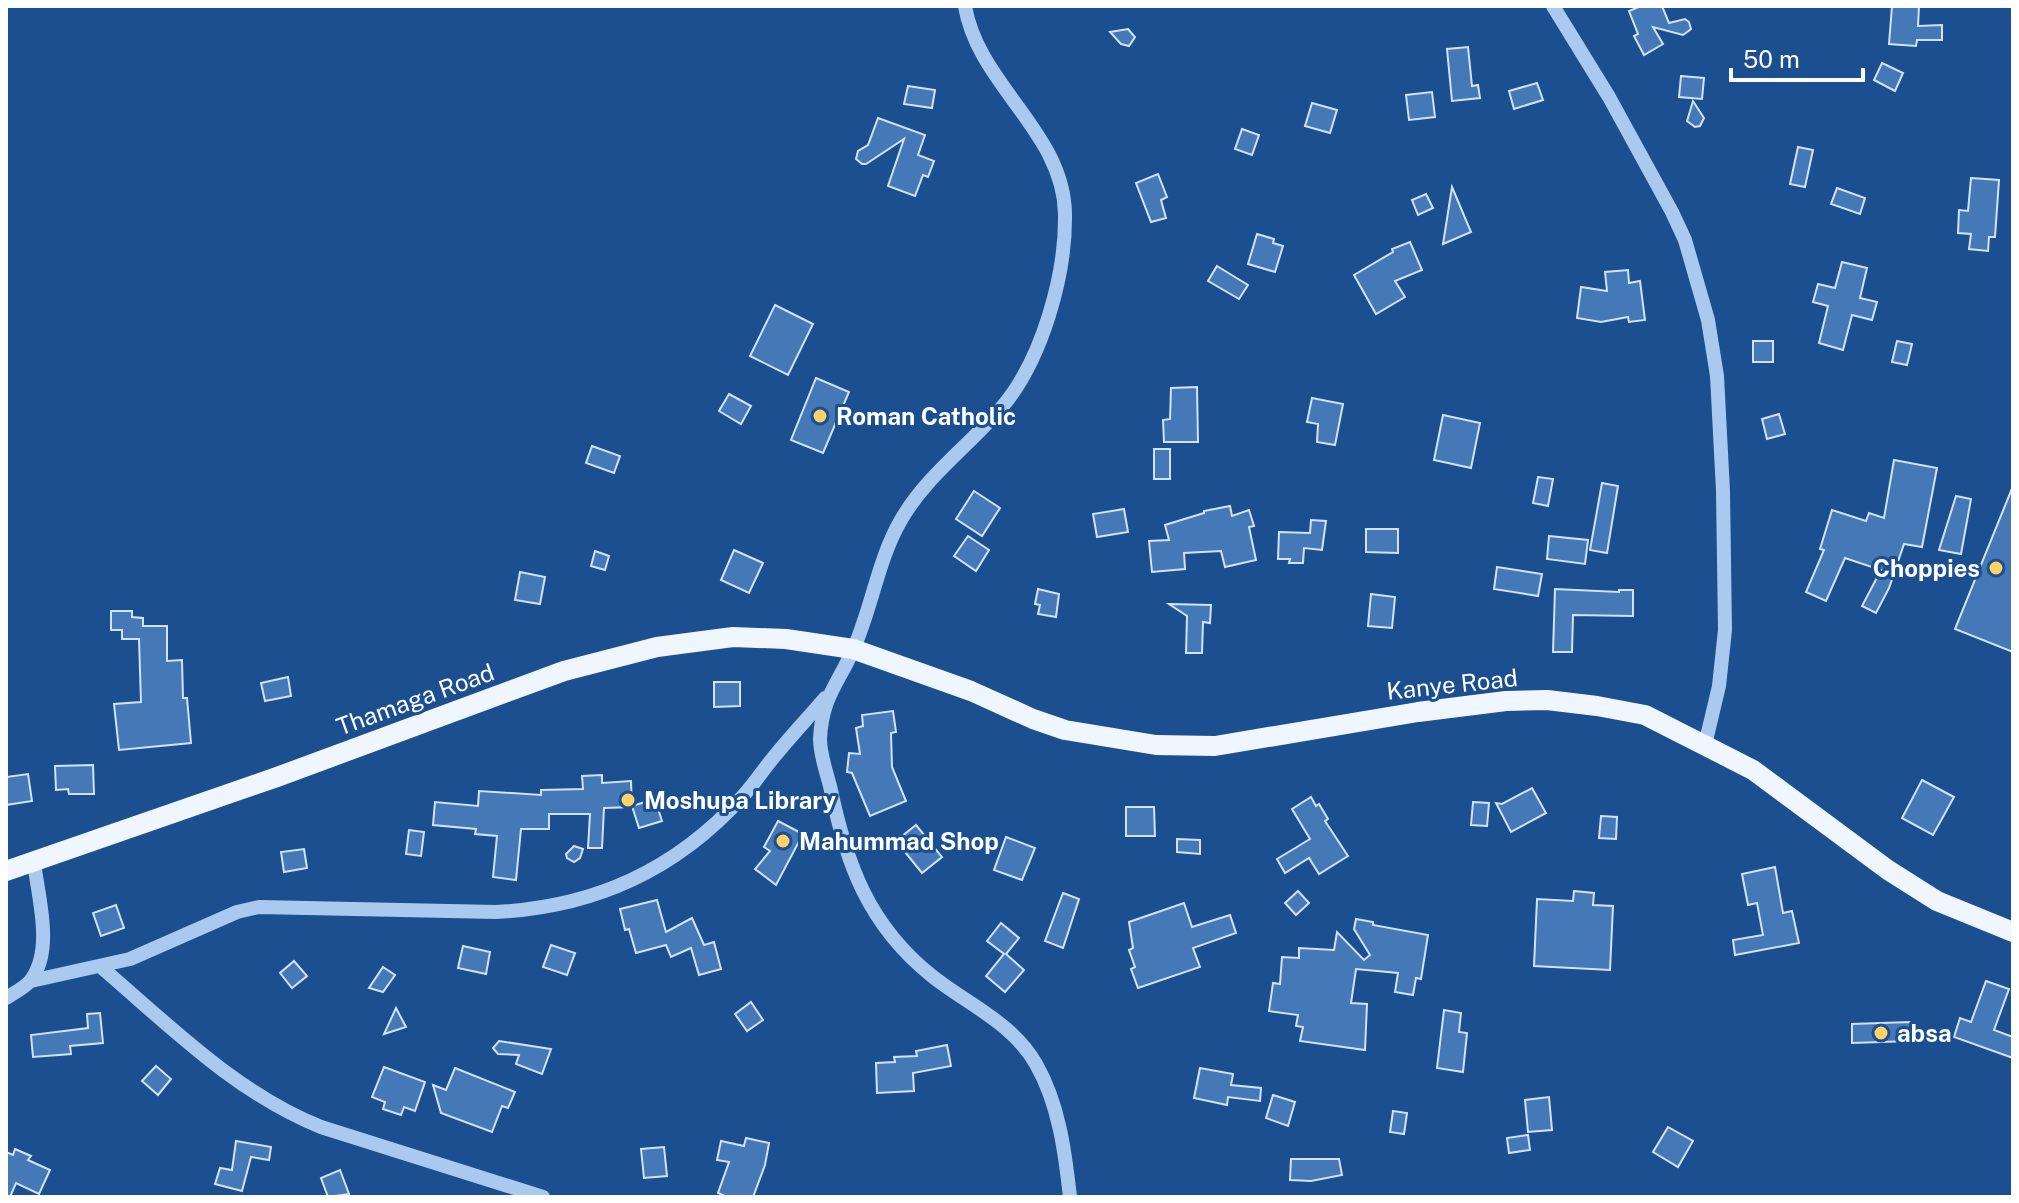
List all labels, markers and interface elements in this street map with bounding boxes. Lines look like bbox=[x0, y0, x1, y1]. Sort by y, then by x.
scale bar bbox=[1731, 32, 1863, 82]
text: 50 m bbox=[1743, 45, 1800, 73]
place label: Roman Catholic bbox=[836, 402, 1016, 430]
marker: Roman Catholic bbox=[811, 407, 829, 425]
place label: Choppies bbox=[1873, 554, 1980, 582]
marker: Choppies bbox=[1987, 559, 2005, 577]
street label: Thamaga Road bbox=[332, 657, 498, 741]
street label: Kanye Road bbox=[1385, 663, 1519, 705]
place label: Moshupa Library bbox=[644, 786, 837, 814]
marker: Moshupa Library bbox=[619, 791, 637, 809]
place label: Mahummad Shop bbox=[799, 827, 999, 855]
marker: Mahummad Shop bbox=[774, 832, 792, 850]
place label: absa bbox=[1897, 1019, 1952, 1047]
marker: absa bbox=[1872, 1024, 1890, 1042]

